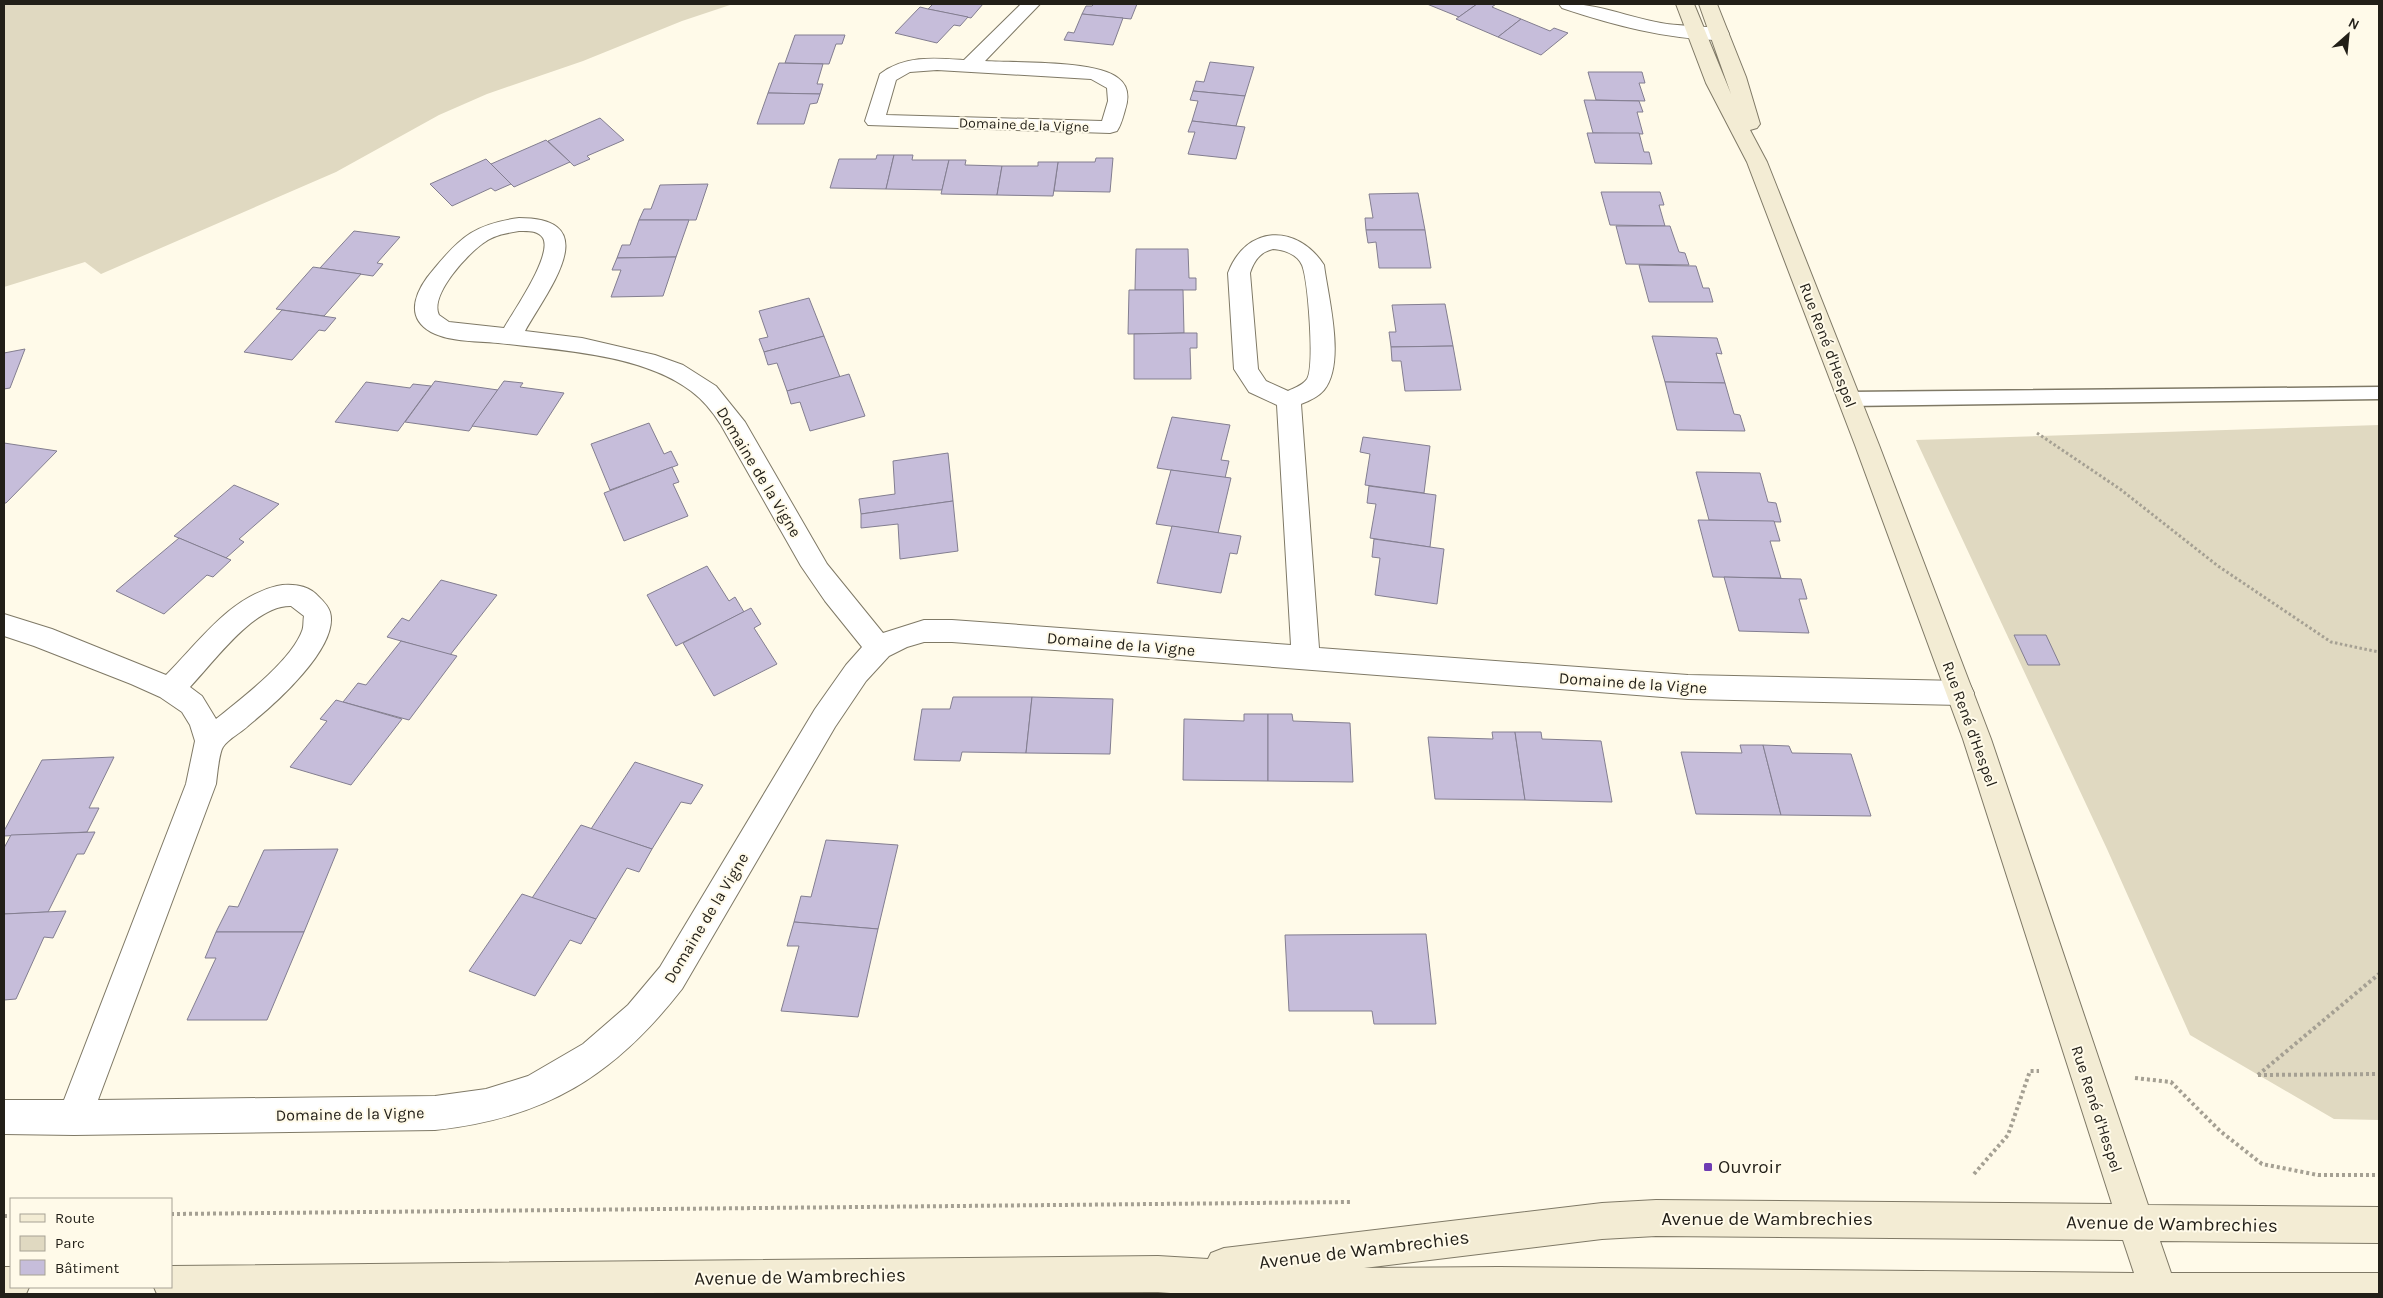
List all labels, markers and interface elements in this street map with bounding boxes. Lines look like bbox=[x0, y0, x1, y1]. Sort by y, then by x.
north arrow bbox=[2323, 10, 2373, 60]
text: N bbox=[2345, 14, 2362, 34]
street label: Domaine de la Vigne bbox=[959, 114, 1089, 136]
street label: Rue René d'Hespel bbox=[1795, 280, 1861, 410]
street label: Domaine de la Vigne bbox=[713, 403, 805, 541]
street label: Domaine de la Vigne bbox=[1046, 628, 1196, 660]
street label: Rue René d'Hespel bbox=[1938, 659, 2002, 789]
street label: Domaine de la Vigne bbox=[1558, 668, 1708, 698]
street label: Domaine de la Vigne bbox=[660, 849, 752, 987]
street label: Rue René d'Hespel bbox=[2068, 1043, 2126, 1175]
street label: Domaine de la Vigne bbox=[275, 1103, 425, 1125]
place label: Ouvroir bbox=[1718, 1156, 1781, 1178]
marker: Ouvroir bbox=[1702, 1161, 1714, 1173]
legend bbox=[10, 1198, 172, 1288]
street label: Avenue de Wambrechies bbox=[1661, 1208, 1873, 1230]
text: Route bbox=[55, 1209, 95, 1227]
street label: Avenue de Wambrechies bbox=[2066, 1211, 2278, 1237]
street label: Avenue de Wambrechies bbox=[1258, 1226, 1470, 1274]
text: Parc bbox=[55, 1234, 85, 1252]
text: Bâtiment bbox=[55, 1259, 119, 1277]
street label: Avenue de Wambrechies bbox=[694, 1264, 906, 1290]

